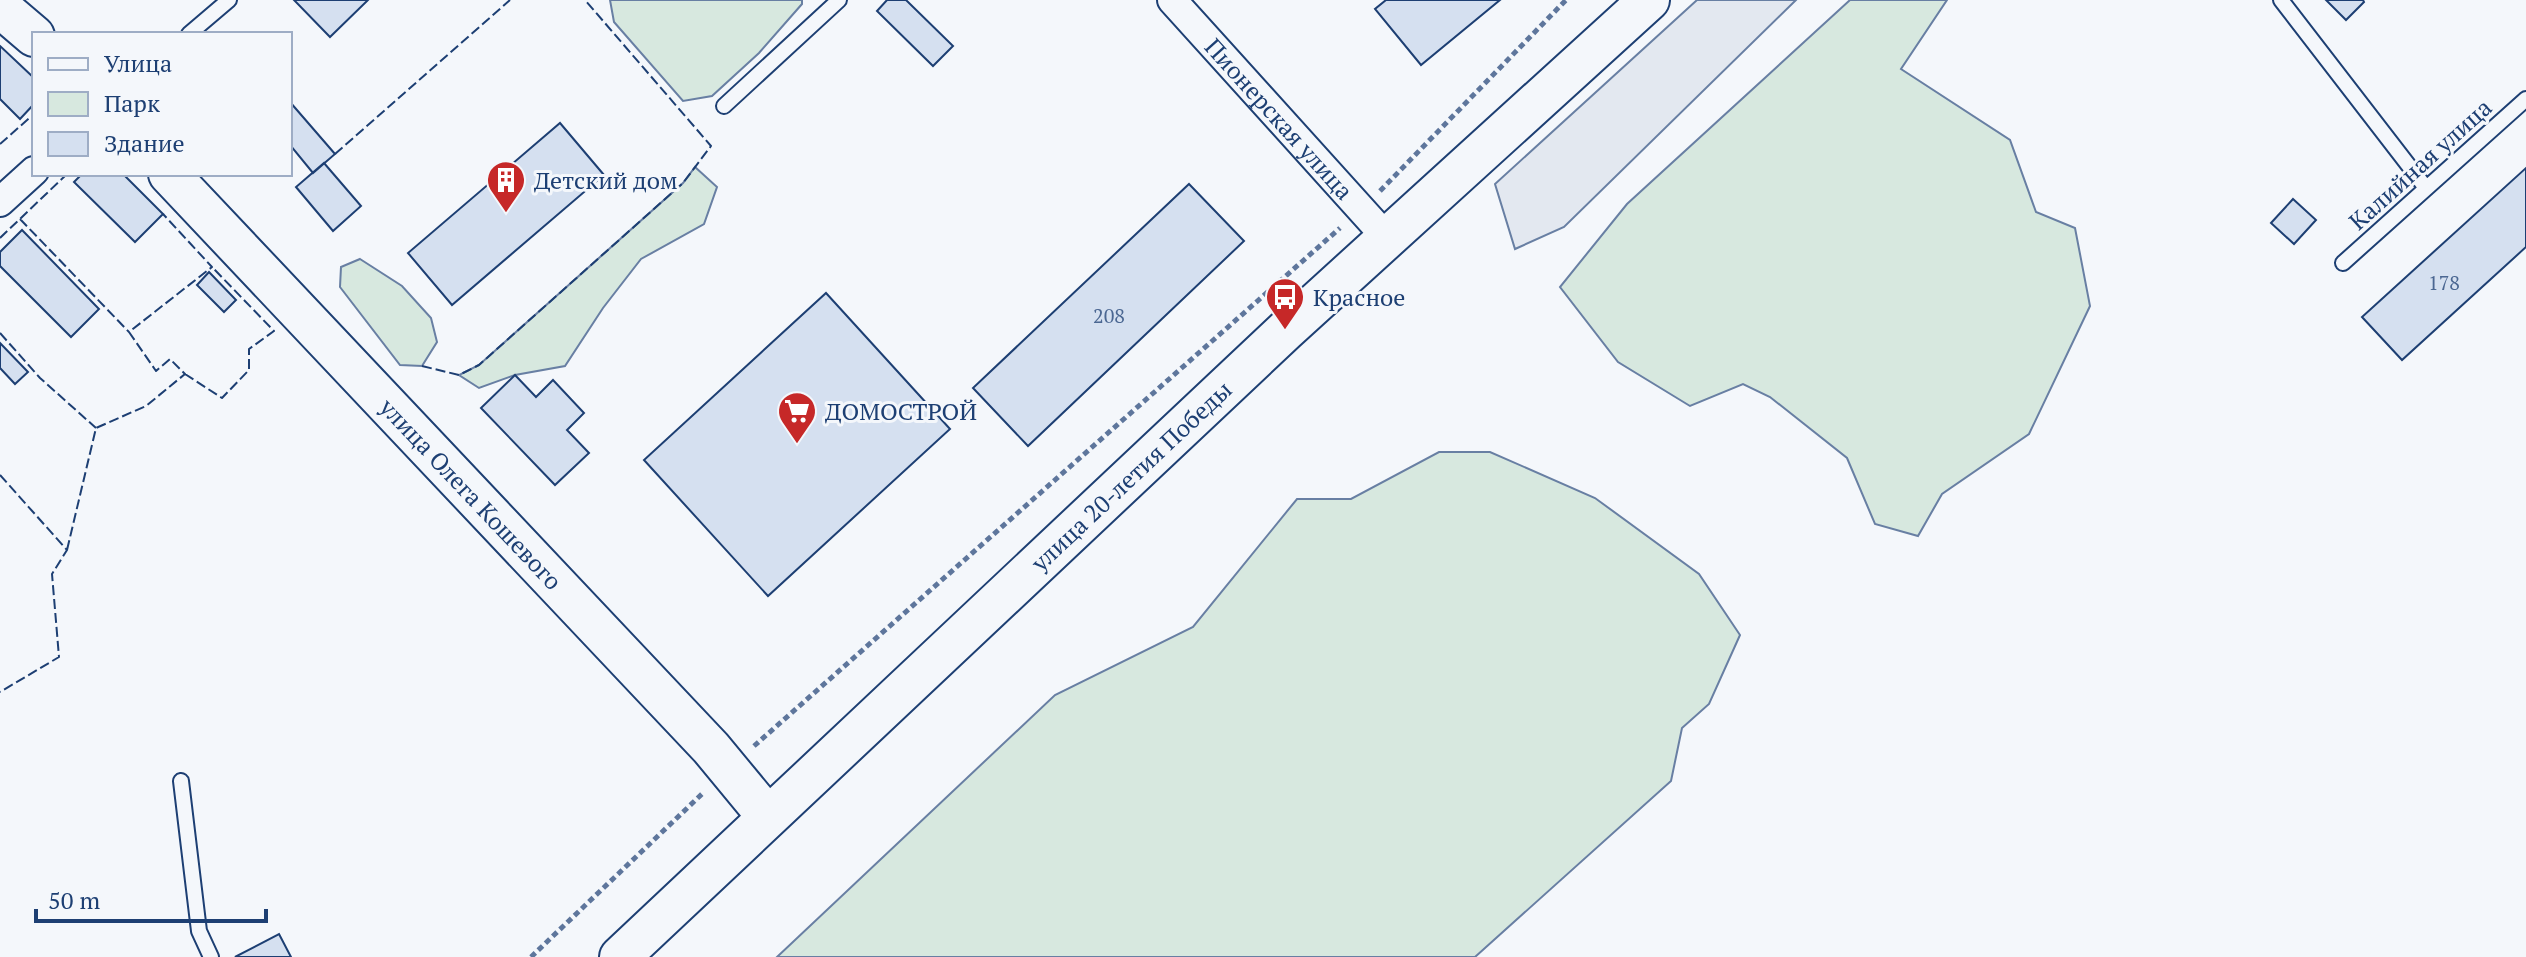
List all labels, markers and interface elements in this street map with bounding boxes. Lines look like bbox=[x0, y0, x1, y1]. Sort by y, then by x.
street label: Пионерская улица bbox=[1198, 31, 1360, 206]
legend bbox=[32, 32, 292, 176]
text: Улица bbox=[104, 47, 172, 79]
text: Парк bbox=[104, 87, 160, 119]
street label: Калийная улица bbox=[2342, 91, 2498, 237]
text: Здание bbox=[104, 127, 185, 159]
building icon: Детский дом bbox=[485, 159, 527, 214]
place label: Детский дом bbox=[534, 164, 678, 196]
house number: 178 bbox=[2428, 269, 2460, 296]
bus stop icon: Красное bbox=[1264, 276, 1306, 331]
place label: Красное bbox=[1313, 281, 1405, 313]
house number: 208 bbox=[1093, 302, 1125, 329]
street label: улица 20-летия Победы bbox=[1023, 374, 1238, 579]
supermarket icon: ДОМОСТРОЙ bbox=[776, 390, 818, 445]
street label: улица Олега Кошевого bbox=[372, 391, 569, 596]
place label: ДОМОСТРОЙ bbox=[825, 395, 977, 427]
scale bar bbox=[36, 873, 266, 923]
text: 50 m bbox=[48, 884, 100, 916]

